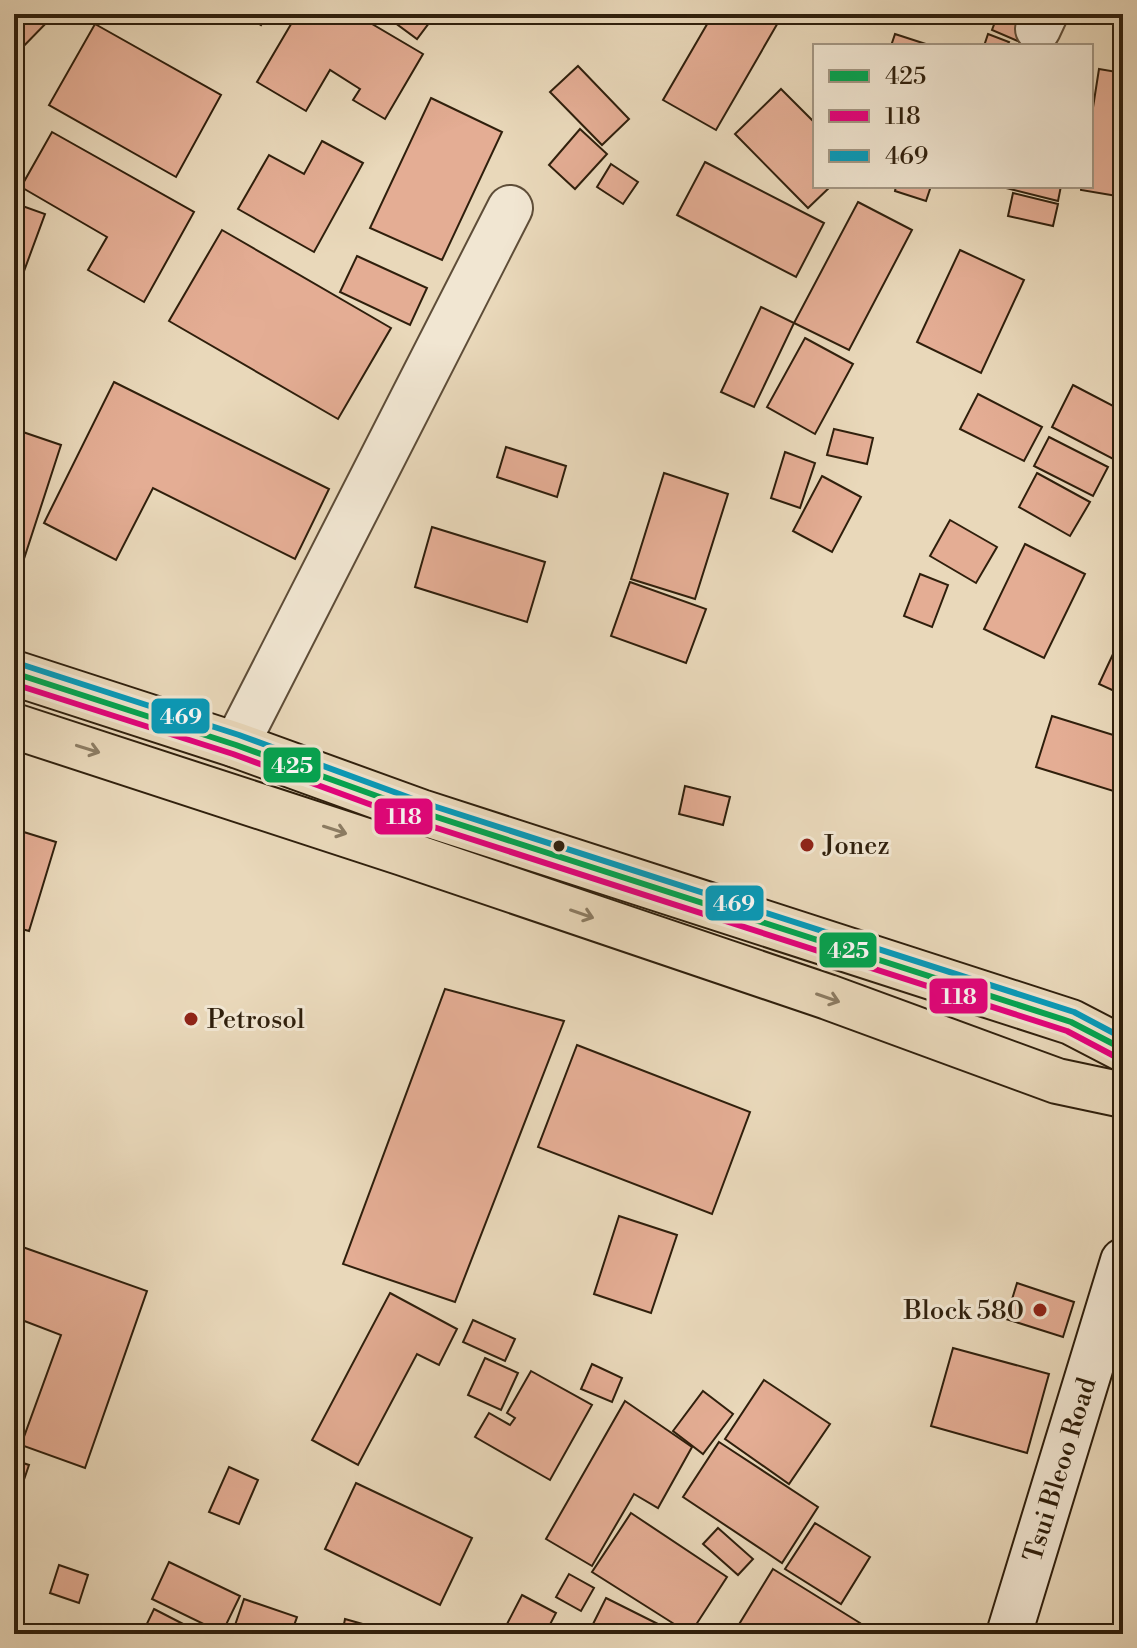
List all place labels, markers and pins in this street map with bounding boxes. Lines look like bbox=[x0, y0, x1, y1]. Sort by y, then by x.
place label: Jonez bbox=[822, 830, 890, 862]
marker: Jonez bbox=[798, 836, 816, 854]
unlabelled marker bbox=[551, 838, 567, 854]
place label: Petrosol bbox=[207, 1004, 305, 1036]
marker: Petrosol bbox=[182, 1010, 200, 1028]
place label: Block 580 bbox=[903, 1295, 1024, 1327]
marker: Block 580 bbox=[1031, 1301, 1049, 1319]

